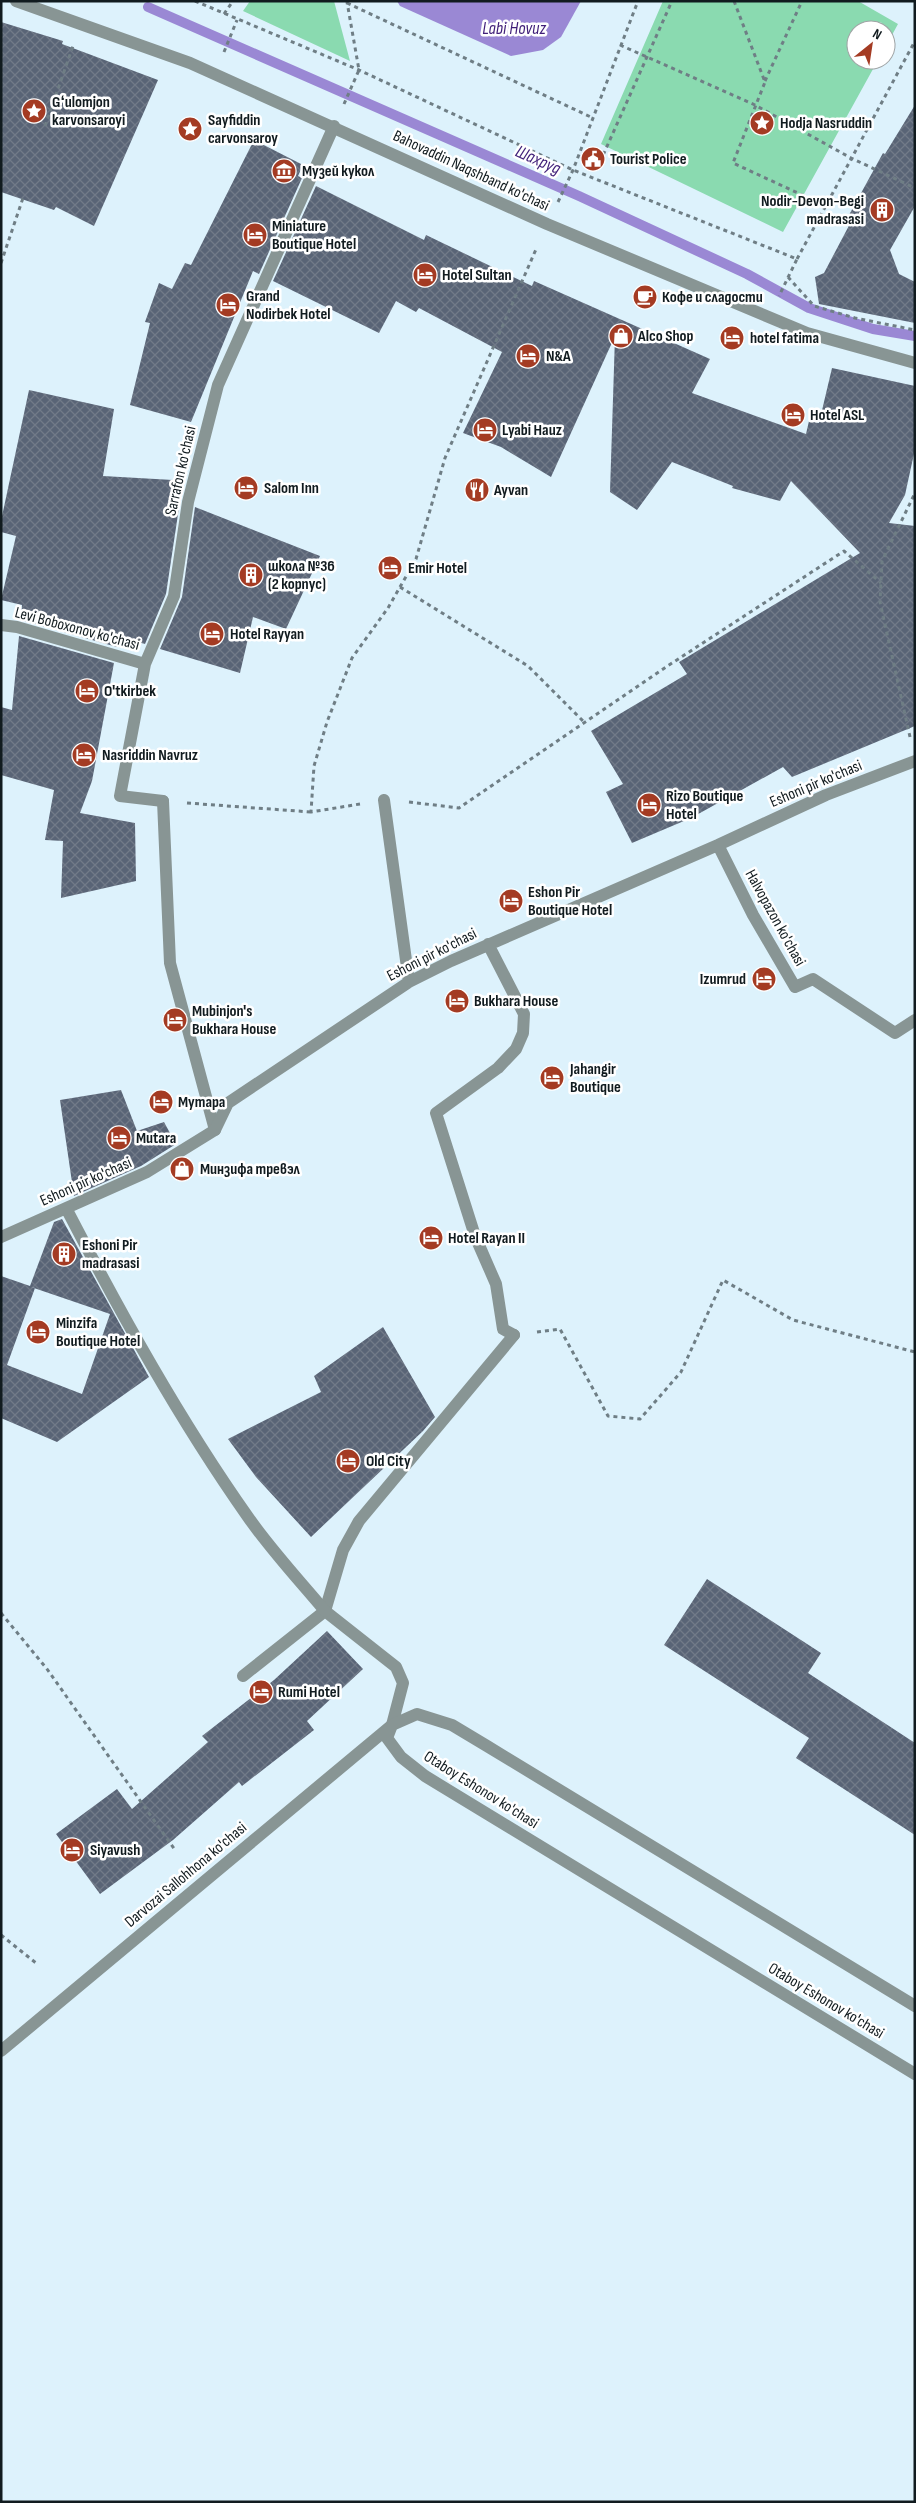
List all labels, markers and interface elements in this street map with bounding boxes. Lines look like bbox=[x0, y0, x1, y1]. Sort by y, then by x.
water label: Labi Hovuz bbox=[482, 18, 546, 39]
north arrow bbox=[846, 20, 896, 70]
text: N bbox=[870, 25, 885, 43]
place label: Gʻulomjon karvonsaroyi bbox=[52, 93, 125, 130]
place icon: Gʻulomjon karvonsaroyi bbox=[21, 98, 47, 124]
place icon: Hodja Nasruddin bbox=[749, 110, 775, 136]
place label: Sayfiddin carvonsaroy bbox=[208, 111, 278, 148]
place label: Hodja Nasruddin bbox=[780, 114, 872, 133]
place icon: Sayfiddin carvonsaroy bbox=[177, 116, 203, 142]
street label: Bahovaddin Naqshband ko'chasi bbox=[390, 126, 552, 216]
water label: Шахруд bbox=[512, 141, 564, 179]
public building icon: Tourist Police bbox=[580, 146, 606, 172]
place label: Tourist Police bbox=[610, 150, 687, 169]
museum icon: Музей кукол bbox=[271, 158, 297, 184]
place label: Музей кукол bbox=[302, 162, 375, 181]
place label: Nodir-Devon-Begi madrasasi bbox=[761, 192, 864, 229]
building icon: Nodir-Devon-Begi madrasasi bbox=[869, 197, 895, 223]
place label: Miniature Boutique Hotel bbox=[272, 217, 356, 254]
hotel icon: Miniature Boutique Hotel bbox=[242, 222, 268, 248]
hotel icon: Hotel Sultan bbox=[412, 262, 438, 288]
place label: Hotel Sultan bbox=[442, 266, 512, 285]
cafe icon: Кофе и сладости bbox=[632, 284, 658, 310]
place label: Grand Nodirbek Hotel bbox=[246, 287, 331, 324]
place label: Кофе и сладости bbox=[662, 288, 763, 307]
hotel icon: Grand Nodirbek Hotel bbox=[215, 292, 241, 318]
shop icon: Alco Shop bbox=[608, 323, 634, 349]
hotel icon: hotel fatima bbox=[719, 325, 745, 351]
place label: Alco Shop bbox=[637, 327, 693, 346]
place label: hotel fatima bbox=[750, 329, 819, 348]
hotel icon: N&A bbox=[515, 343, 541, 369]
place label: N&A bbox=[546, 347, 571, 366]
hotel icon: Hotel ASL bbox=[780, 402, 806, 428]
place label: Hotel ASL bbox=[810, 406, 865, 425]
hotel icon: Lyabi Hauz bbox=[472, 417, 498, 443]
place label: Lyabi Hauz bbox=[502, 421, 562, 440]
street label: Sarrafon ko'chasi bbox=[161, 424, 201, 518]
hotel icon: Salom Inn bbox=[233, 475, 259, 501]
restaurant icon: Ayvan bbox=[464, 477, 490, 503]
place label: Salom Inn bbox=[264, 479, 319, 498]
place label: Ayvan bbox=[493, 481, 528, 500]
hotel icon: Emir Hotel bbox=[377, 555, 403, 581]
place label: школа №36 (2 корпус) bbox=[268, 557, 335, 594]
place label: Emir Hotel bbox=[408, 559, 467, 578]
building icon: школа №36 (2 корпус) bbox=[238, 562, 264, 588]
street label: Levi Boboxonov ko'chasi bbox=[13, 603, 141, 655]
hotel icon: Hotel Rayyan bbox=[199, 621, 225, 647]
place label: Hotel Rayyan bbox=[230, 625, 304, 644]
hotel icon: O'tkirbek bbox=[74, 678, 100, 704]
place label: O'tkirbek bbox=[104, 682, 156, 701]
hotel icon: Nasriddin Navruz bbox=[71, 742, 97, 768]
place label: Nasriddin Navruz bbox=[102, 746, 198, 765]
street label: Eshoni pir ko'chasi bbox=[767, 756, 865, 812]
place label: Rizo Boutique Hotel bbox=[666, 787, 744, 824]
hotel icon: Rizo Boutique Hotel bbox=[636, 792, 662, 818]
street label: Halvopazon ko'chasi bbox=[741, 866, 809, 970]
place label: Eshon Pir Boutique Hotel bbox=[528, 883, 612, 920]
hotel icon: Eshon Pir Boutique Hotel bbox=[498, 888, 524, 914]
street label: Eshoni pir ko'chasi bbox=[384, 924, 480, 986]
hotel icon: Izumrud bbox=[751, 966, 777, 992]
place label: Izumrud bbox=[700, 970, 746, 989]
hotel icon: Bukhara House bbox=[444, 988, 470, 1014]
place label: Bukhara House bbox=[474, 992, 558, 1011]
place label: Mubinjon's Bukhara House bbox=[192, 1002, 276, 1039]
hotel icon: Mubinjon's Bukhara House bbox=[162, 1007, 188, 1033]
place label: Jahangir Boutique bbox=[569, 1060, 621, 1097]
hotel icon: Jahangir Boutique bbox=[539, 1065, 565, 1091]
hotel icon: Мутара bbox=[148, 1089, 174, 1115]
place label: Мутара bbox=[178, 1093, 225, 1112]
hotel icon: Mutara bbox=[106, 1125, 132, 1151]
place label: Mutara bbox=[136, 1129, 176, 1148]
street label: Eshoni pir ko'chasi bbox=[37, 1153, 135, 1211]
shop icon: Минзифа тревэл bbox=[169, 1156, 195, 1182]
place label: Минзифа тревэл bbox=[200, 1160, 301, 1179]
hotel icon: Hotel Rayan II bbox=[418, 1225, 444, 1251]
place label: Hotel Rayan II bbox=[448, 1229, 525, 1248]
place label: Eshoni Pir madrasasi bbox=[82, 1236, 140, 1273]
building icon: Eshoni Pir madrasasi bbox=[51, 1241, 77, 1267]
place label: Minzifa Boutique Hotel bbox=[56, 1314, 140, 1351]
hotel icon: Minzifa Boutique Hotel bbox=[25, 1319, 51, 1345]
hotel icon: Old City bbox=[335, 1448, 361, 1474]
place label: Old City bbox=[366, 1452, 411, 1471]
hotel icon: Rumi Hotel bbox=[248, 1679, 274, 1705]
place label: Rumi Hotel bbox=[278, 1683, 340, 1702]
street label: Otaboy Eshonov ko'chasi bbox=[420, 1747, 542, 1833]
street label: Darvozai Sallohhona ko'chasi bbox=[121, 1818, 251, 1932]
hotel icon: Siyavush bbox=[59, 1837, 85, 1863]
place label: Siyavush bbox=[90, 1841, 140, 1860]
street label: Otaboy Eshonov ko'chasi bbox=[765, 1959, 887, 2043]

